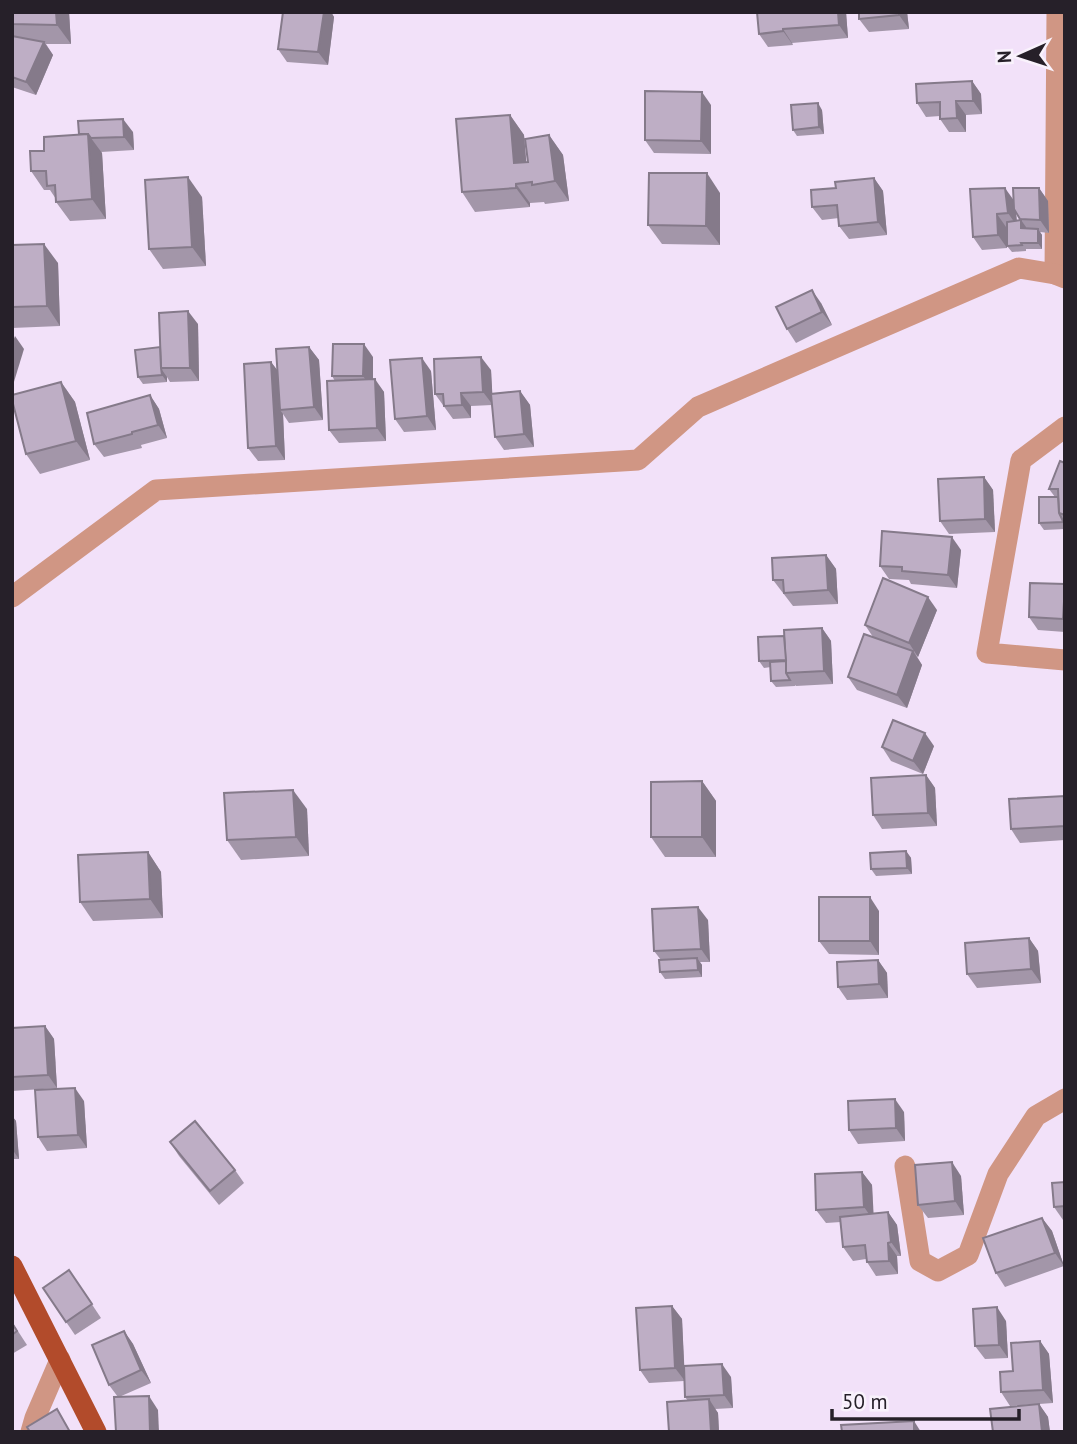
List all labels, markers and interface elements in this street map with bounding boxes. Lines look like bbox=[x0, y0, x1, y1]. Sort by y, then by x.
north arrow bbox=[986, 21, 1056, 91]
text: N bbox=[992, 50, 1016, 64]
scale bar bbox=[832, 1378, 1019, 1422]
text: 50 m bbox=[842, 1388, 888, 1415]

